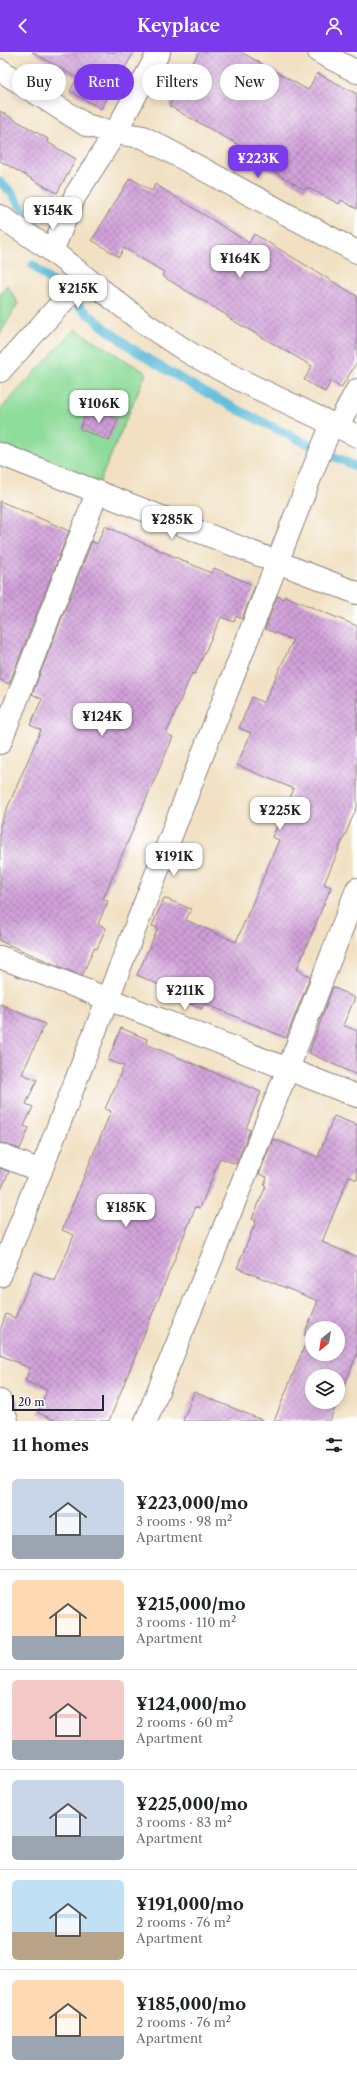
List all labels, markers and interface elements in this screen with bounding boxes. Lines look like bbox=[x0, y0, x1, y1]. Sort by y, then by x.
icon: back bbox=[12, 15, 34, 37]
text: Keyplace bbox=[137, 15, 220, 37]
icon: person bbox=[323, 15, 345, 37]
chip: Buy bbox=[12, 64, 66, 100]
chip: Rent bbox=[74, 64, 134, 100]
chip: Filters bbox=[142, 64, 212, 100]
chip: New bbox=[220, 64, 279, 100]
pin: ¥223K bbox=[230, 145, 286, 179]
text: ¥223K bbox=[237, 150, 279, 166]
pin: ¥154K bbox=[25, 197, 81, 231]
text: ¥154K bbox=[33, 202, 73, 218]
pin: ¥164K bbox=[212, 245, 268, 279]
text: ¥164K bbox=[220, 250, 260, 266]
pin: ¥215K bbox=[50, 275, 106, 309]
text: ¥215K bbox=[58, 280, 98, 296]
pin: ¥106K bbox=[71, 390, 127, 424]
text: ¥106K bbox=[78, 395, 120, 411]
pin: ¥285K bbox=[144, 506, 200, 540]
text: ¥285K bbox=[151, 511, 193, 527]
pin: ¥124K bbox=[74, 703, 130, 737]
text: ¥124K bbox=[82, 708, 122, 724]
pin: ¥225K bbox=[252, 797, 308, 831]
text: ¥225K bbox=[259, 802, 301, 818]
pin: ¥191K bbox=[146, 843, 202, 877]
text: ¥191K bbox=[155, 848, 193, 864]
pin: ¥211K bbox=[157, 977, 213, 1011]
text: ¥211K bbox=[166, 982, 204, 998]
pin: ¥185K bbox=[98, 1194, 154, 1228]
text: ¥185K bbox=[106, 1199, 146, 1215]
north arrow bbox=[305, 1321, 345, 1361]
map controls bbox=[305, 1321, 345, 1409]
button: layers bbox=[305, 1369, 345, 1409]
scale bar bbox=[12, 1393, 104, 1412]
text: 20 m bbox=[18, 1395, 44, 1409]
icon: filters bbox=[323, 1434, 345, 1456]
text: 11 homes bbox=[12, 1435, 89, 1455]
text: ¥223,000/mo bbox=[136, 1493, 248, 1513]
icon: home bbox=[44, 1495, 92, 1543]
text: 3 rooms · 98 m² bbox=[136, 1513, 232, 1529]
text: Apartment bbox=[136, 1529, 203, 1545]
text: ¥215,000/mo bbox=[136, 1594, 246, 1614]
icon: home bbox=[44, 1596, 92, 1644]
text: 3 rooms · 110 m² bbox=[136, 1614, 236, 1630]
text: Apartment bbox=[136, 1630, 203, 1646]
text: ¥124,000/mo bbox=[136, 1694, 246, 1714]
icon: home bbox=[44, 1696, 92, 1744]
text: 2 rooms · 60 m² bbox=[136, 1714, 233, 1730]
text: Apartment bbox=[136, 1730, 203, 1746]
text: ¥225,000/mo bbox=[136, 1794, 248, 1814]
icon: home bbox=[44, 1796, 92, 1844]
text: 3 rooms · 83 m² bbox=[136, 1814, 232, 1830]
text: Apartment bbox=[136, 1830, 203, 1846]
text: ¥191,000/mo bbox=[136, 1894, 244, 1914]
icon: home bbox=[44, 1896, 92, 1944]
text: 2 rooms · 76 m² bbox=[136, 1914, 231, 1930]
text: Apartment bbox=[136, 1930, 203, 1946]
text: ¥185,000/mo bbox=[136, 1994, 246, 2014]
icon: home bbox=[44, 1996, 92, 2044]
text: 2 rooms · 76 m² bbox=[136, 2014, 231, 2030]
text: Apartment bbox=[136, 2030, 203, 2046]

